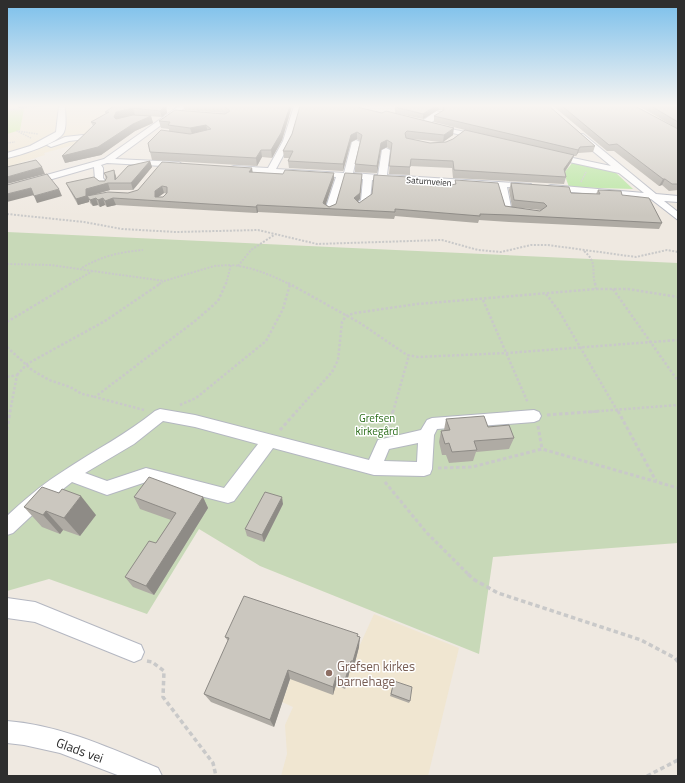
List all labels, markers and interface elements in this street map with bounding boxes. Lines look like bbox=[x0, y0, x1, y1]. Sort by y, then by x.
street label: Saturnveien bbox=[406, 173, 452, 189]
park label: Grefsen kirkegård bbox=[356, 410, 399, 439]
place label: Grefsen kirkes barnehage bbox=[337, 656, 415, 691]
marker: Grefsen kirkes barnehage bbox=[324, 668, 334, 678]
street label: Glads vei bbox=[54, 732, 106, 768]

